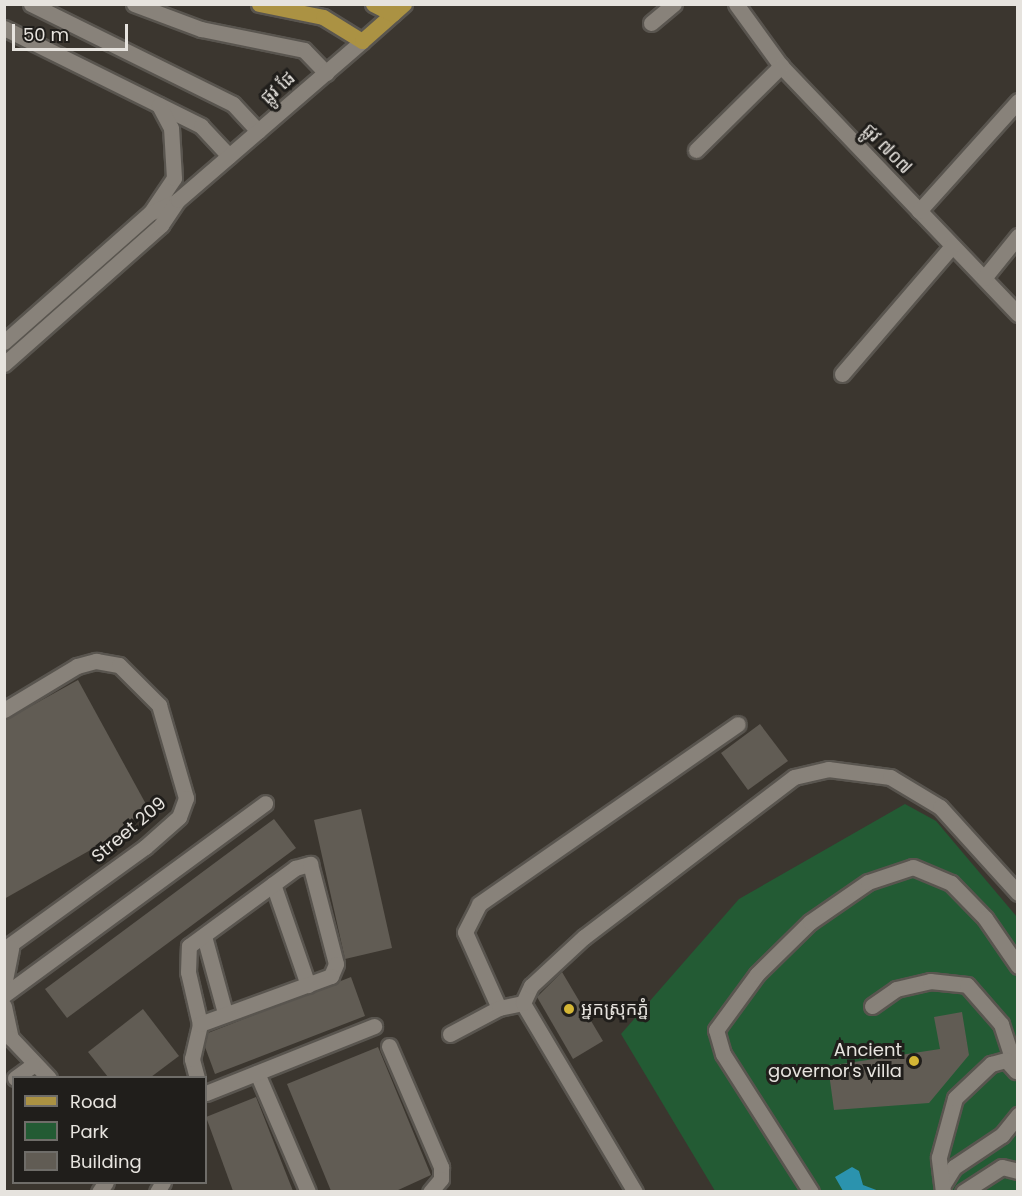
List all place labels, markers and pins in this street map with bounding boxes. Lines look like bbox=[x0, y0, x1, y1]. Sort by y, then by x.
place label: អ្នកស្រុកភ្នំ bbox=[581, 998, 649, 1020]
marker: អ្នកស្រុកភ្នំ bbox=[562, 1002, 576, 1016]
place label: Ancient governor's villa bbox=[768, 1040, 902, 1082]
marker: Ancient governor's villa bbox=[907, 1054, 921, 1068]

